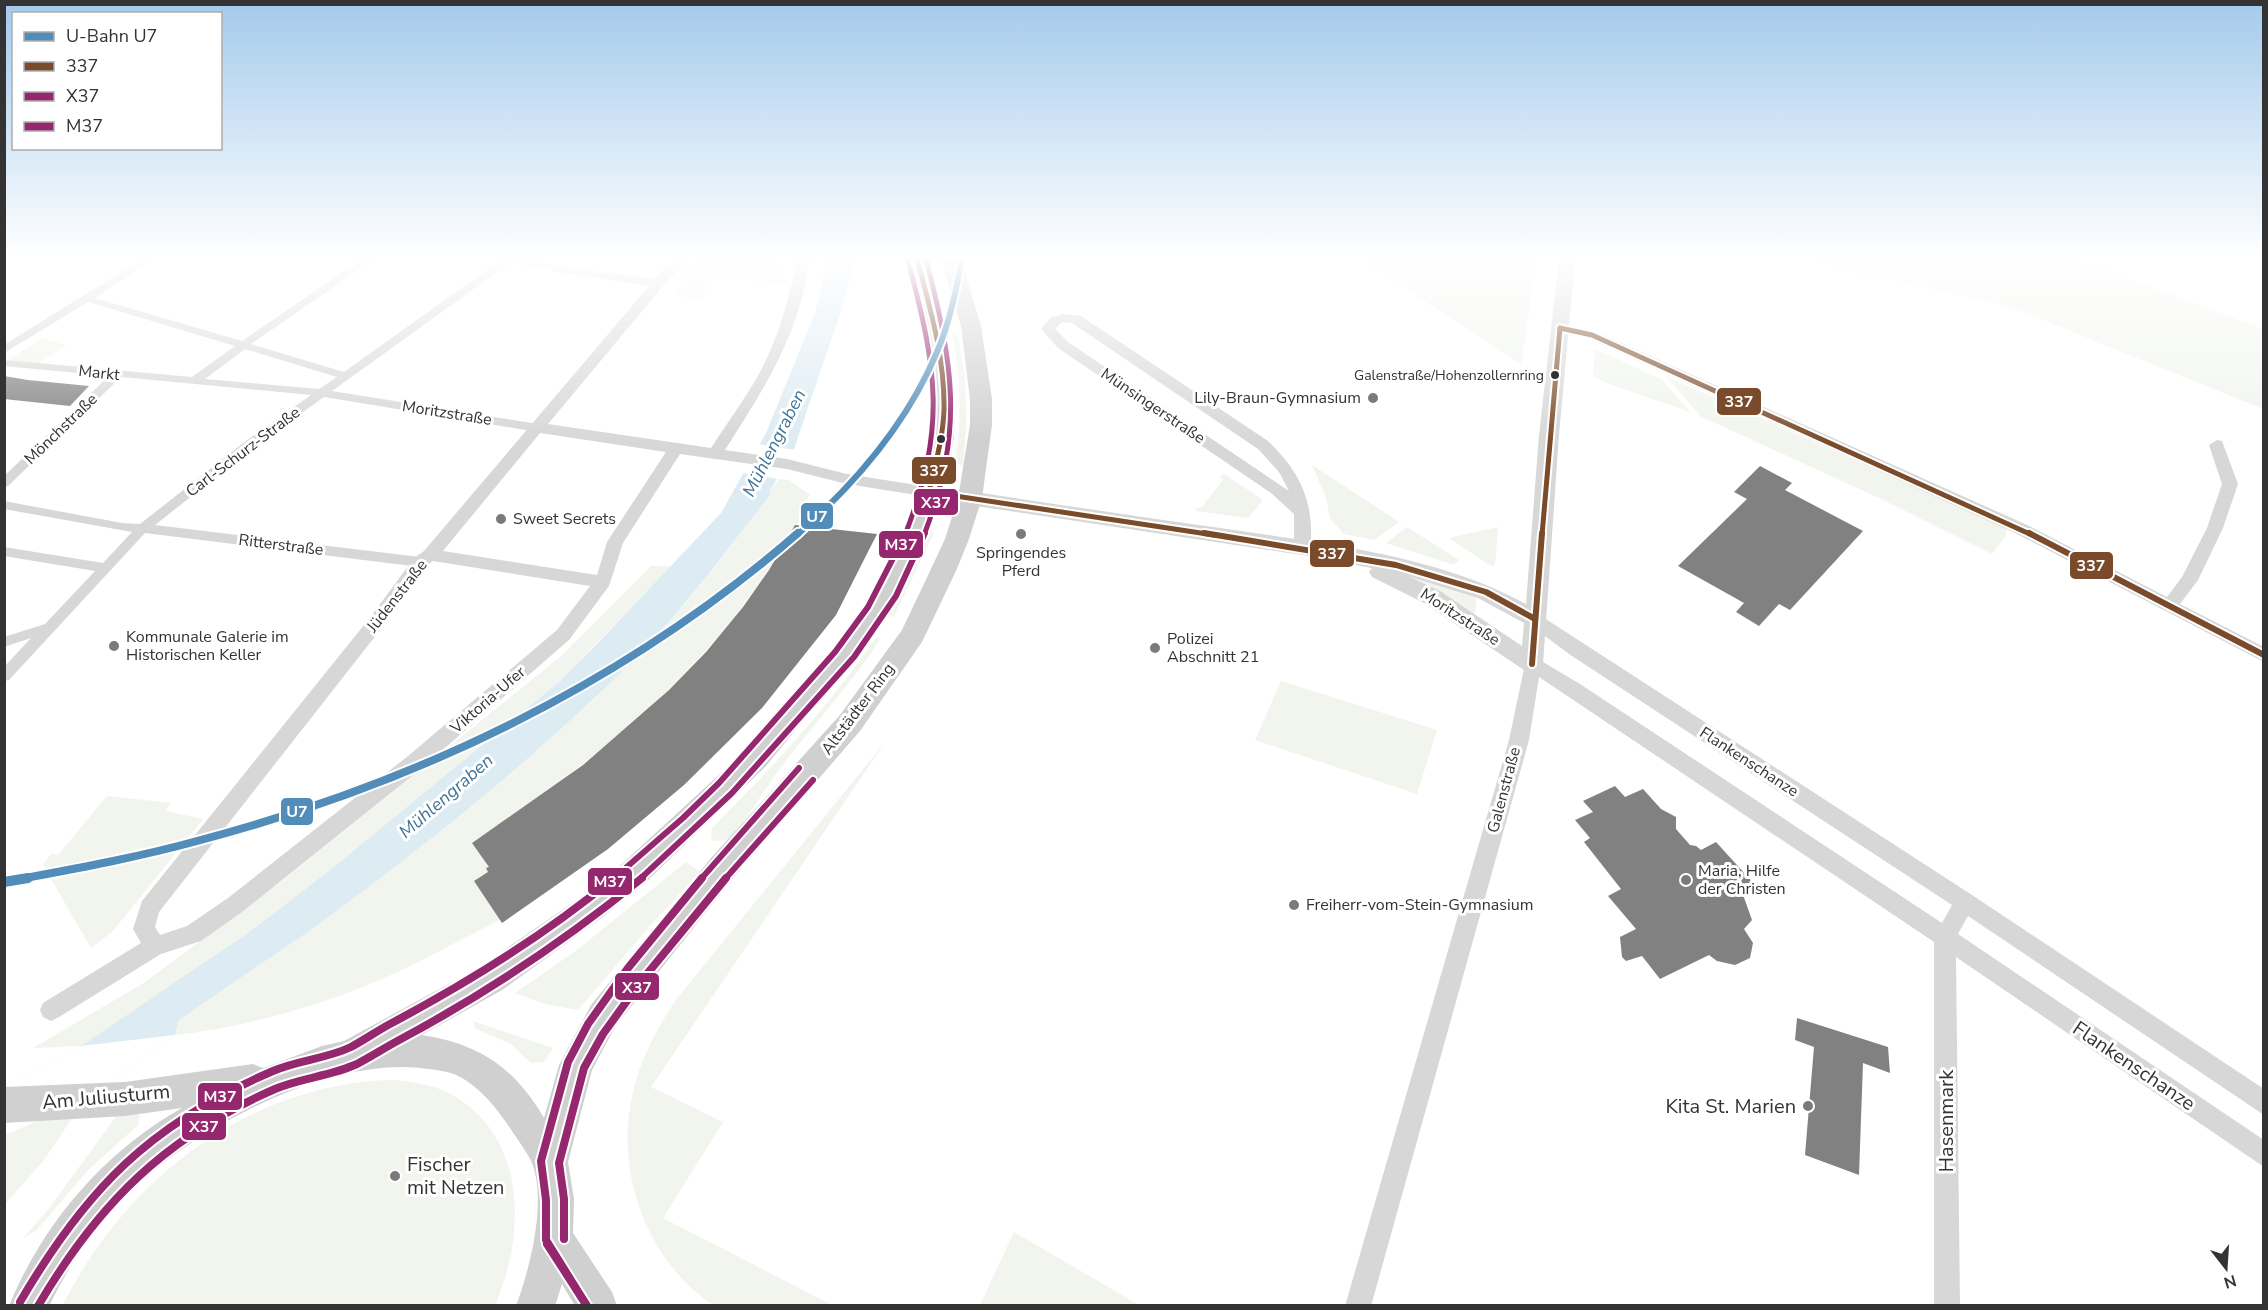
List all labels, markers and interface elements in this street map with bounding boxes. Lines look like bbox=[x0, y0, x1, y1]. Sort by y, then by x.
legend bbox=[12, 12, 222, 150]
text: U-Bahn U7 bbox=[66, 24, 157, 48]
text: 337 bbox=[66, 54, 98, 78]
text: X37 bbox=[66, 84, 99, 108]
text: M37 bbox=[66, 114, 103, 138]
street label: Markt bbox=[77, 360, 121, 386]
street label: Münsingerstraße bbox=[1096, 363, 1210, 449]
place label: Galenstraße/Hohenzollernring bbox=[1354, 366, 1544, 385]
marker: Galenstraße/Hohenzollernring bbox=[1549, 369, 1561, 381]
water label: Mühlengraben bbox=[737, 385, 811, 501]
place label: Lily-Braun-Gymnasium bbox=[1194, 387, 1361, 409]
line badge: 337 bbox=[1716, 387, 1762, 416]
street label: Mönchstraße bbox=[20, 388, 102, 470]
marker: Lily-Braun-Gymnasium bbox=[1366, 391, 1380, 405]
text: 337 bbox=[1725, 391, 1753, 413]
street label: Moritzstraße bbox=[401, 395, 493, 431]
street label: Carl-Schurz-Straße bbox=[181, 402, 305, 502]
unlabelled marker bbox=[935, 433, 947, 445]
line badge: 337 bbox=[911, 456, 957, 485]
text: 337 bbox=[920, 460, 948, 482]
line badge: X37 bbox=[913, 488, 959, 516]
text: X37 bbox=[920, 492, 951, 514]
line badge: U7 bbox=[800, 502, 834, 530]
text: U7 bbox=[806, 506, 828, 528]
place label: Sweet Secrets bbox=[513, 508, 616, 530]
marker: Sweet Secrets bbox=[494, 512, 508, 526]
marker: Springendes Pferd bbox=[1014, 527, 1028, 541]
street label: Ritterstraße bbox=[237, 529, 325, 561]
line badge: M37 bbox=[878, 530, 924, 559]
text: M37 bbox=[884, 534, 918, 556]
line badge: 337 bbox=[1309, 539, 1355, 568]
place label: Springendes Pferd bbox=[976, 542, 1066, 582]
text: 337 bbox=[1318, 543, 1346, 565]
line badge: 337 bbox=[2069, 551, 2114, 580]
street label: Jüdenstraße bbox=[361, 555, 432, 638]
text: 337 bbox=[2077, 555, 2105, 577]
street label: Moritzstraße bbox=[1416, 583, 1504, 651]
place label: Kommunale Galerie im Historischen Keller bbox=[126, 626, 289, 666]
place label: Polizei Abschnitt 21 bbox=[1167, 628, 1259, 668]
marker: Kommunale Galerie im Historischen Keller bbox=[107, 639, 121, 653]
marker: Polizei Abschnitt 21 bbox=[1148, 641, 1162, 655]
street label: Altstädter Ring bbox=[816, 659, 900, 759]
street label: Viktoria-Ufer bbox=[445, 661, 530, 739]
street label: Flankenschanze bbox=[1695, 722, 1803, 802]
street label: Galenstraße bbox=[1482, 745, 1526, 835]
water label: Mühlengraben bbox=[394, 748, 498, 844]
line badge: U7 bbox=[280, 797, 314, 826]
text: U7 bbox=[286, 801, 308, 823]
place label: Maria, Hilfe der Christen bbox=[1698, 860, 1786, 900]
line badge: M37 bbox=[587, 867, 633, 896]
text: M37 bbox=[593, 871, 627, 893]
marker: Maria, Hilfe der Christen bbox=[1679, 873, 1693, 887]
place label: Freiherr-vom-Stein-Gymnasium bbox=[1306, 894, 1533, 916]
marker: Freiherr-vom-Stein-Gymnasium bbox=[1287, 898, 1301, 912]
line badge: X37 bbox=[614, 972, 660, 1001]
text: X37 bbox=[621, 977, 652, 999]
street label: Flankenschanze bbox=[2067, 1015, 2201, 1117]
street label: Hasenmark bbox=[1933, 1069, 1960, 1172]
street label: Am Juliusturm bbox=[41, 1078, 171, 1116]
line badge: M37 bbox=[197, 1082, 243, 1111]
text: M37 bbox=[203, 1086, 237, 1108]
place label: Kita St. Marien bbox=[1665, 1093, 1796, 1120]
marker: Kita St. Marien bbox=[1801, 1099, 1815, 1113]
line badge: X37 bbox=[181, 1112, 227, 1141]
text: X37 bbox=[188, 1116, 219, 1138]
place label: Fischer mit Netzen bbox=[407, 1151, 504, 1201]
marker: Fischer mit Netzen bbox=[388, 1169, 402, 1183]
north arrow bbox=[2196, 1238, 2256, 1298]
text: N bbox=[2221, 1269, 2239, 1294]

